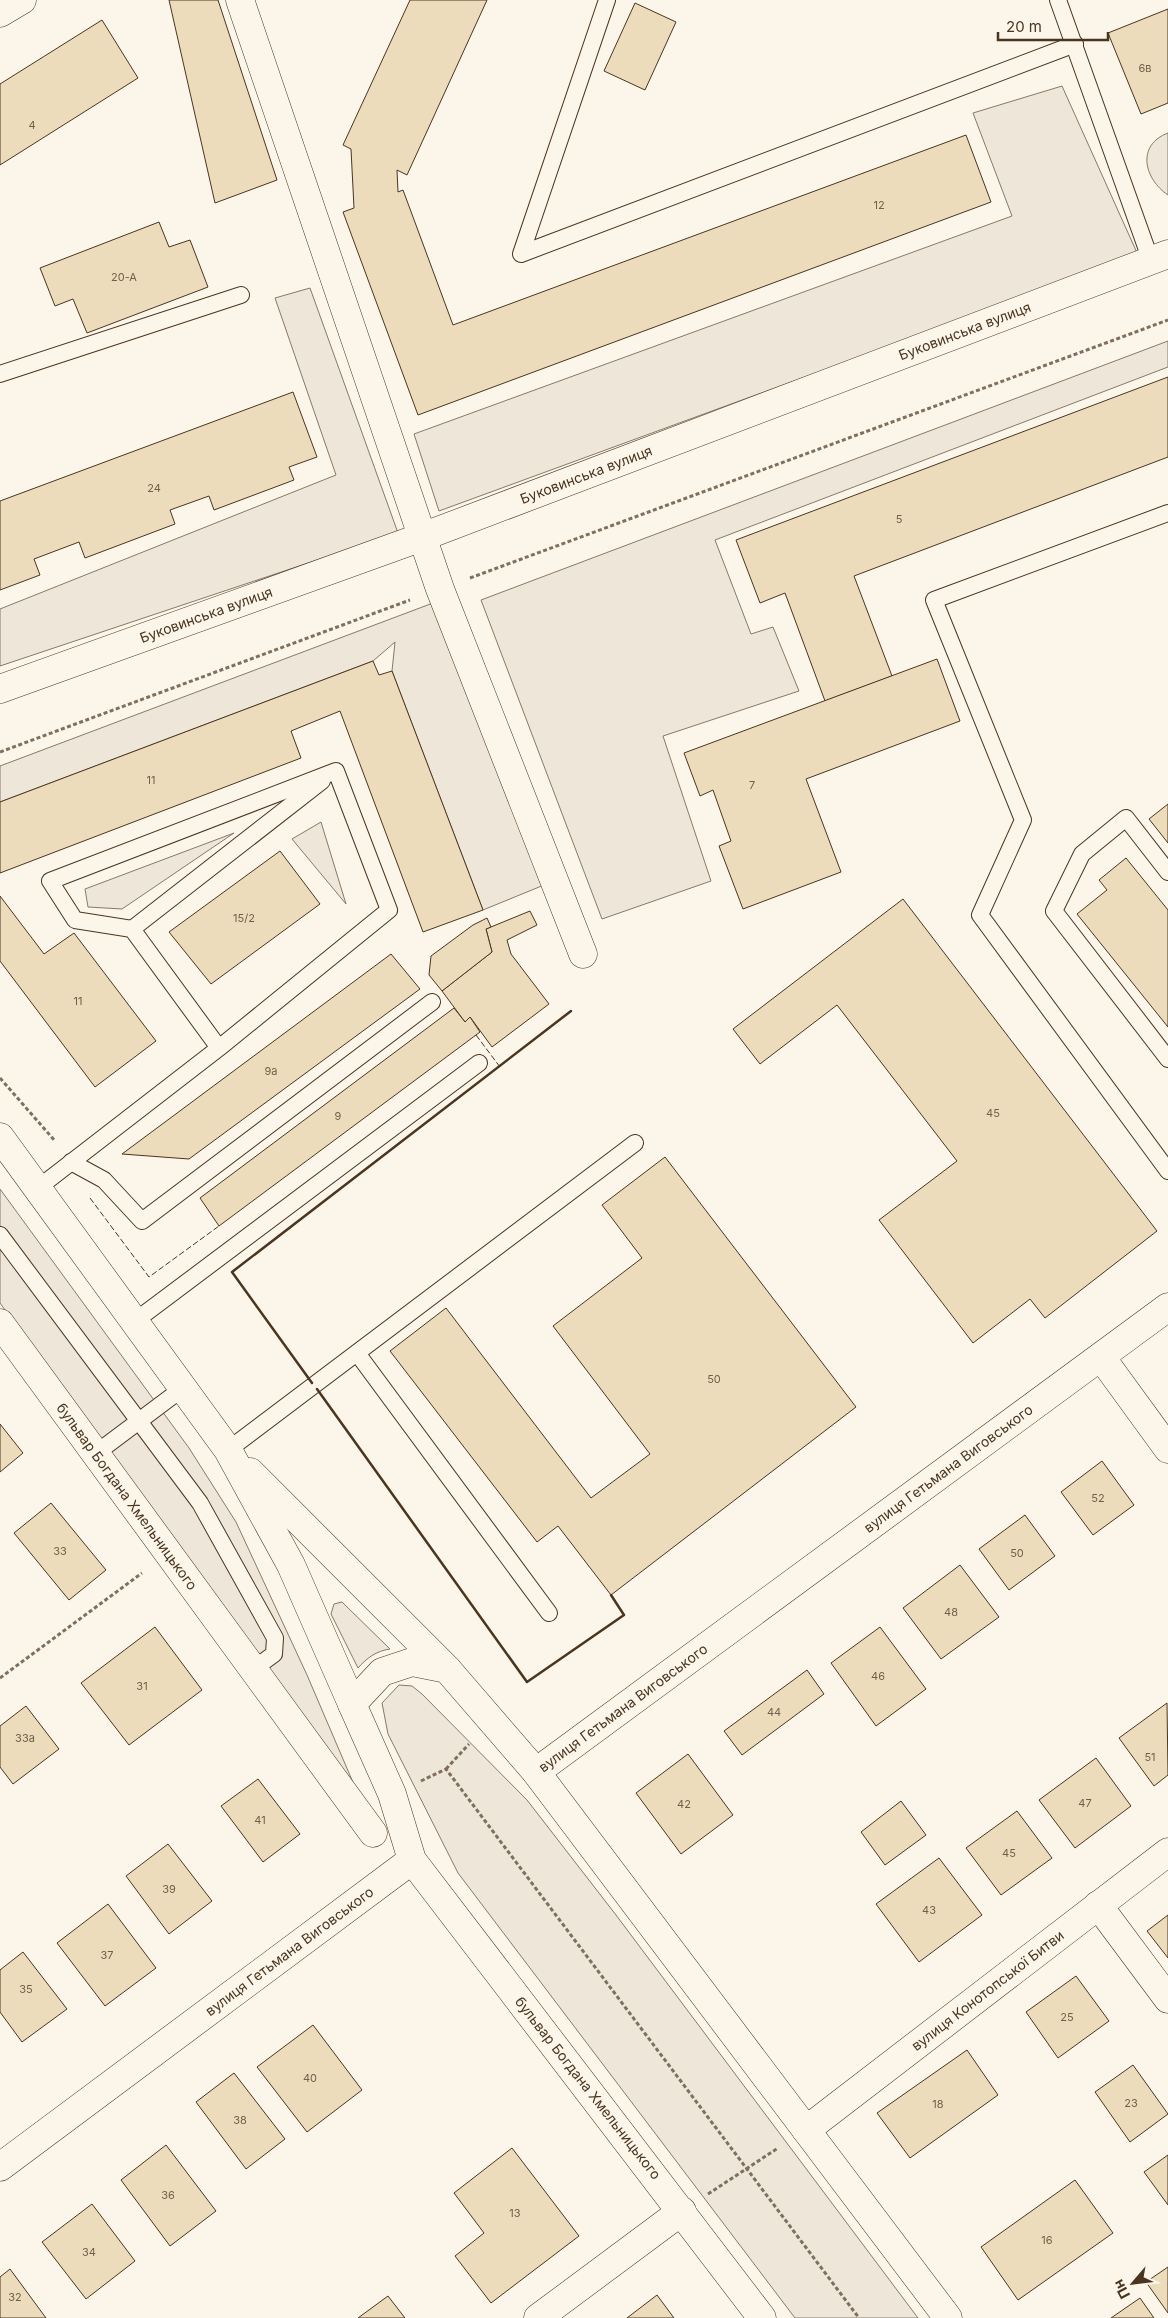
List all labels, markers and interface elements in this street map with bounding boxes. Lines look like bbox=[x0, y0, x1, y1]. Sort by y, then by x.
scale bar bbox=[998, 10, 1108, 42]
text: 20 m bbox=[1006, 17, 1042, 36]
house number: 6в bbox=[1138, 61, 1152, 75]
house number: 4 bbox=[28, 118, 36, 132]
house number: 12 bbox=[873, 198, 885, 212]
house number: 20-А bbox=[111, 270, 137, 284]
street label: Буковинська вулиця bbox=[896, 298, 1033, 363]
street label: Буковинська вулиця bbox=[517, 442, 654, 507]
house number: 24 bbox=[147, 481, 161, 495]
house number: 5 bbox=[896, 512, 903, 526]
street label: Буковинська вулиця bbox=[137, 583, 275, 646]
house number: 11 bbox=[147, 773, 155, 787]
house number: 7 bbox=[749, 778, 755, 792]
house number: 15/2 bbox=[233, 911, 255, 925]
house number: 11 bbox=[74, 994, 82, 1008]
house number: 9а bbox=[265, 1064, 278, 1078]
house number: 45 bbox=[986, 1106, 1000, 1120]
house number: 9 bbox=[335, 1109, 342, 1123]
house number: 50 bbox=[707, 1372, 721, 1386]
street label: бульвар Богдана Хмельницького bbox=[53, 1400, 201, 1593]
street label: вулиця Гетьмана Виговського bbox=[860, 1400, 1036, 1536]
house number: 52 bbox=[1091, 1491, 1105, 1505]
house number: 33 bbox=[53, 1544, 67, 1558]
house number: 50 bbox=[1010, 1546, 1024, 1560]
house number: 48 bbox=[944, 1605, 958, 1619]
street label: вулиця Гетьмана Виговського bbox=[535, 1640, 711, 1775]
house number: 46 bbox=[871, 1669, 885, 1683]
house number: 31 bbox=[136, 1679, 148, 1693]
house number: 44 bbox=[767, 1705, 781, 1719]
house number: 33а bbox=[15, 1731, 35, 1745]
house number: 51 bbox=[1144, 1750, 1156, 1764]
house number: 47 bbox=[1078, 1796, 1092, 1810]
house number: 42 bbox=[677, 1797, 691, 1811]
house number: 41 bbox=[254, 1813, 266, 1827]
house number: 45 bbox=[1002, 1846, 1016, 1860]
house number: 39 bbox=[162, 1882, 176, 1896]
street label: вулиця Гетьмана Виговського bbox=[202, 1883, 377, 2019]
house number: 43 bbox=[922, 1903, 936, 1917]
street label: вулиця Конотопської Битви bbox=[908, 1926, 1067, 2054]
house number: 37 bbox=[100, 1948, 114, 1962]
house number: 35 bbox=[19, 1982, 33, 1996]
street label: бульвар Богдана Хмельницького bbox=[512, 1993, 665, 2182]
house number: 25 bbox=[1060, 2010, 1074, 2024]
house number: 40 bbox=[303, 2071, 317, 2085]
house number: 23 bbox=[1124, 2096, 1138, 2110]
house number: 18 bbox=[932, 2097, 944, 2111]
house number: 38 bbox=[233, 2113, 247, 2127]
house number: 36 bbox=[161, 2188, 175, 2202]
house number: 13 bbox=[509, 2206, 521, 2220]
house number: 16 bbox=[1041, 2233, 1053, 2247]
house number: 34 bbox=[82, 2245, 96, 2259]
north arrow bbox=[1108, 2258, 1158, 2308]
text: Пн bbox=[1109, 2277, 1133, 2302]
house number: 32 bbox=[8, 2290, 22, 2304]

